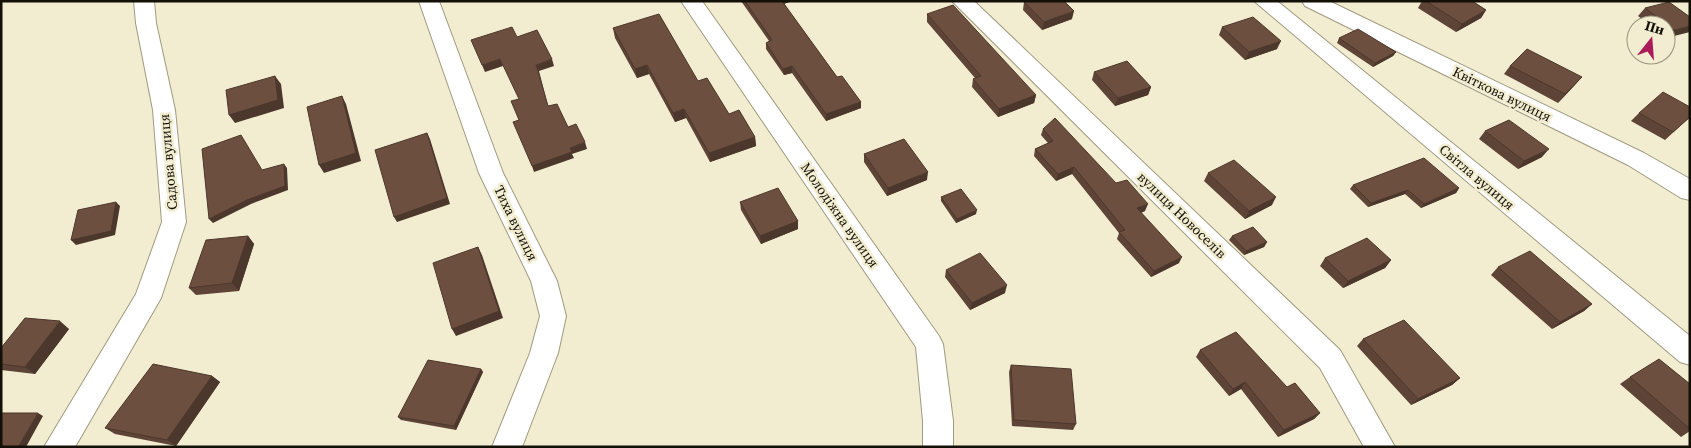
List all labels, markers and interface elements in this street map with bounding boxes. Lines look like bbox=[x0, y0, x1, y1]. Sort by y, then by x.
north arrow bbox=[1626, 15, 1676, 65]
text: Пн bbox=[1643, 15, 1667, 40]
street label: Квіткова вулиця bbox=[1449, 61, 1555, 127]
street label: Садова вулиця bbox=[154, 113, 182, 211]
street label: Світла вулиця bbox=[1435, 140, 1519, 214]
street label: Молодіжна вулиця bbox=[796, 158, 884, 272]
street label: вулиця Новоселів bbox=[1133, 167, 1231, 263]
street label: Тиха вулиця bbox=[489, 182, 543, 264]

